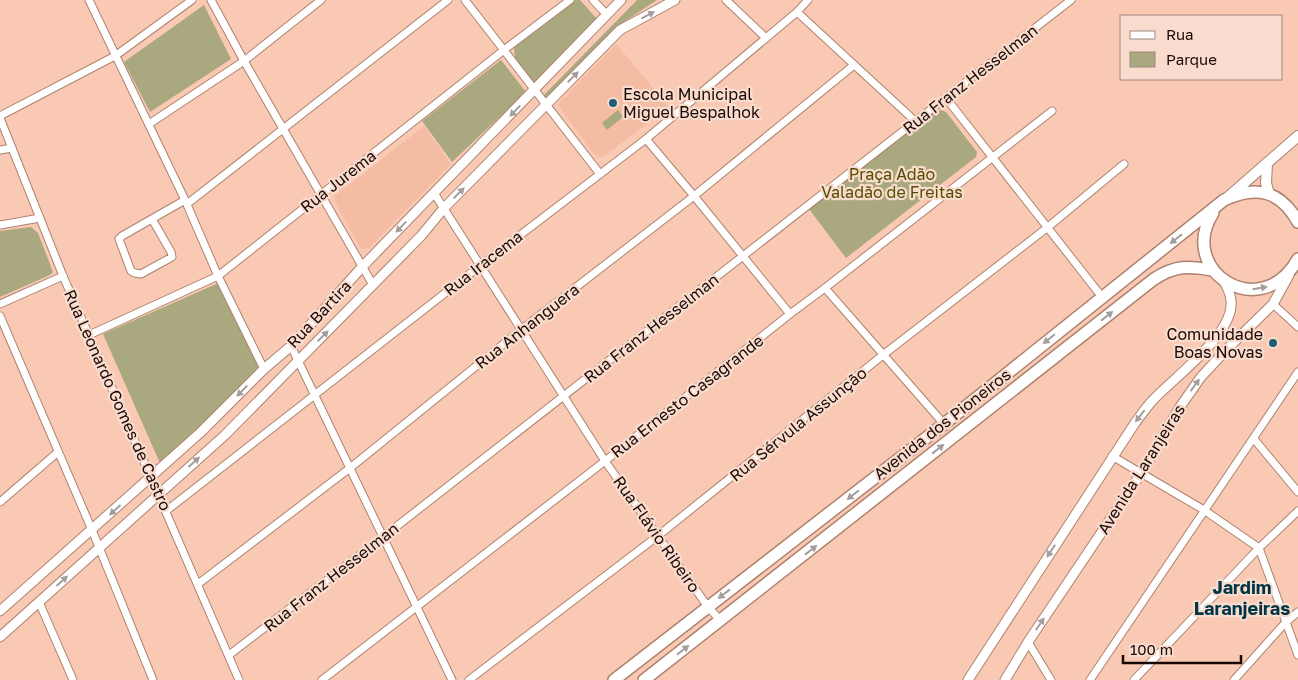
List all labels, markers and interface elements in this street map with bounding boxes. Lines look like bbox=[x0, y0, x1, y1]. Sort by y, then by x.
one-way arrow bbox=[640, 11, 655, 19]
legend bbox=[1120, 15, 1283, 80]
street label: Rua Franz Hesselman bbox=[899, 20, 1041, 138]
text: Rua bbox=[1166, 25, 1193, 43]
text: Parque bbox=[1166, 50, 1217, 68]
one-way arrow bbox=[567, 71, 579, 83]
place label: Escola Municipal Miguel Bespalhok bbox=[623, 84, 760, 122]
marker: Escola Municipal Miguel Bespalhok bbox=[607, 97, 619, 109]
one-way arrow bbox=[509, 105, 521, 117]
street label: Rua Jurema bbox=[296, 145, 380, 217]
park label: Praça Adão Valadão de Freitas bbox=[821, 164, 963, 202]
one-way arrow bbox=[453, 187, 465, 199]
one-way arrow bbox=[395, 221, 407, 233]
street label: Rua Iracema bbox=[440, 226, 526, 300]
one-way arrow bbox=[1169, 234, 1183, 244]
street label: Rua Franz Hesselman bbox=[580, 269, 722, 387]
street label: Rua Bartira bbox=[283, 276, 355, 352]
street label: Rua Anhanguera bbox=[471, 279, 583, 373]
one-way arrow bbox=[1253, 283, 1269, 291]
street label: Rua Leonardo Gomes de Castro bbox=[60, 286, 176, 514]
one-way arrow bbox=[1100, 311, 1114, 321]
place label: Comunidade Boas Novas bbox=[1167, 324, 1263, 362]
one-way arrow bbox=[317, 330, 329, 342]
street label: Rua Ernesto Casagrande bbox=[607, 330, 767, 462]
one-way arrow bbox=[1042, 334, 1055, 345]
marker: Comunidade Boas Novas bbox=[1267, 337, 1279, 349]
street label: Rua Sérvula Assunção bbox=[725, 362, 871, 486]
street label: Avenida dos Pioneiros bbox=[869, 364, 1015, 484]
one-way arrow bbox=[1190, 379, 1201, 392]
one-way arrow bbox=[236, 384, 248, 396]
street label: Avenida Laranjeiras bbox=[1093, 400, 1189, 538]
one-way arrow bbox=[1135, 409, 1145, 422]
one-way arrow bbox=[931, 444, 944, 455]
one-way arrow bbox=[188, 456, 200, 468]
street label: Rua Flávio Ribeiro bbox=[609, 472, 705, 596]
one-way arrow bbox=[847, 489, 860, 500]
one-way arrow bbox=[109, 504, 121, 516]
street label: Rua Franz Hesselman bbox=[260, 518, 402, 636]
one-way arrow bbox=[804, 545, 818, 555]
one-way arrow bbox=[1046, 545, 1056, 558]
one-way arrow bbox=[56, 575, 69, 586]
district label: Jardim Laranjeiras bbox=[1194, 576, 1290, 619]
one-way arrow bbox=[718, 589, 731, 600]
one-way arrow bbox=[1035, 617, 1045, 631]
scale bar bbox=[1123, 632, 1240, 664]
text: 100 m bbox=[1130, 640, 1173, 658]
one-way arrow bbox=[676, 644, 689, 655]

